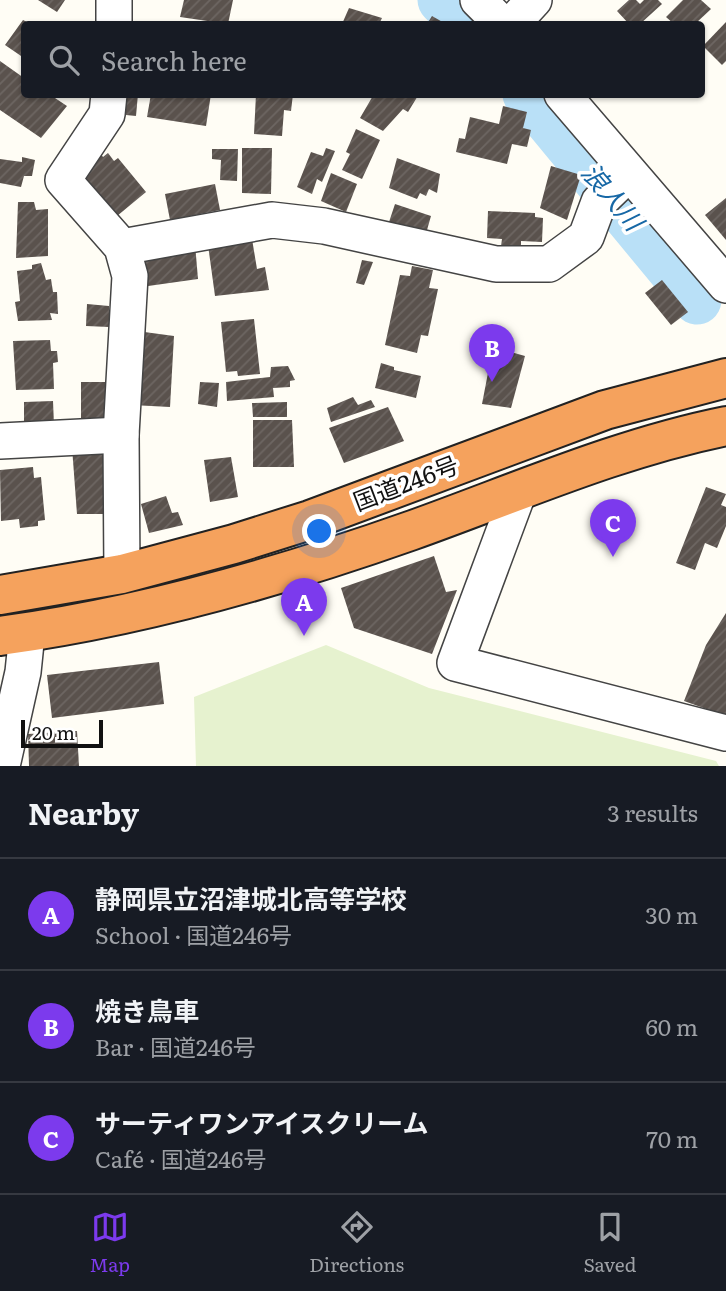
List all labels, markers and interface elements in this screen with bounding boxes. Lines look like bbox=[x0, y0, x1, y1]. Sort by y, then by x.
search box bbox=[21, 21, 705, 98]
text: Search here bbox=[101, 40, 247, 79]
icon: search bbox=[45, 41, 83, 79]
water label: 浪人川 bbox=[574, 153, 656, 240]
pin: B bbox=[469, 324, 515, 382]
street label: 国道246号 bbox=[347, 446, 463, 518]
pin: C bbox=[590, 499, 636, 557]
your location bbox=[302, 514, 336, 548]
pin: A bbox=[281, 578, 327, 636]
scale bar bbox=[21, 717, 103, 749]
text: 20 m bbox=[32, 718, 75, 746]
text: Nearby bbox=[28, 790, 139, 834]
text: 3 results bbox=[607, 795, 698, 829]
text: 静岡県立沼津城北高等学校 bbox=[95, 878, 407, 917]
text: A bbox=[42, 897, 60, 931]
text: 30 m bbox=[645, 897, 698, 931]
text: School · 国道246号 bbox=[95, 917, 292, 951]
text: 焼き鳥車 bbox=[95, 990, 199, 1029]
text: B bbox=[43, 1009, 59, 1043]
text: 60 m bbox=[645, 1009, 698, 1043]
text: Bar · 国道246号 bbox=[95, 1029, 256, 1063]
text: サーティワンアイスクリーム bbox=[95, 1102, 429, 1141]
text: C bbox=[43, 1121, 59, 1155]
text: 70 m bbox=[646, 1121, 698, 1155]
text: Café · 国道246号 bbox=[95, 1141, 266, 1175]
tab: Map bbox=[90, 1208, 130, 1278]
tab: Directions bbox=[309, 1208, 404, 1278]
tab: Saved bbox=[583, 1208, 636, 1278]

